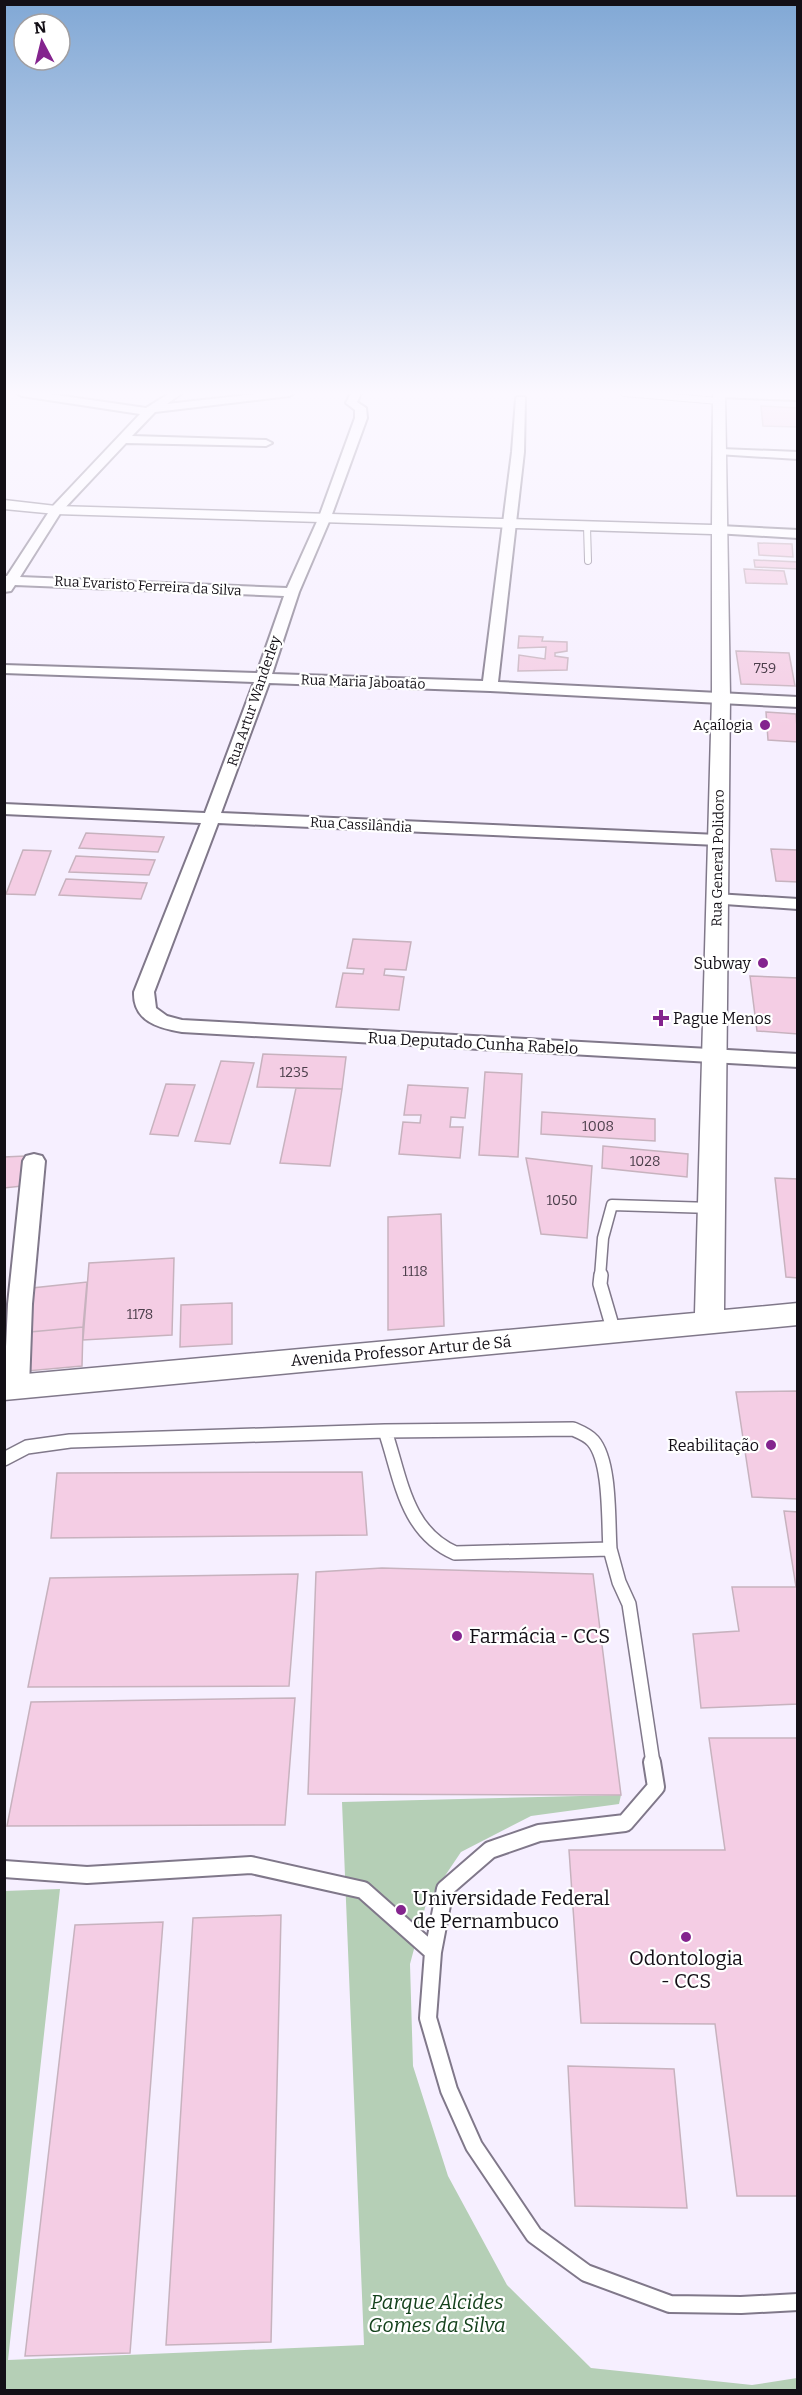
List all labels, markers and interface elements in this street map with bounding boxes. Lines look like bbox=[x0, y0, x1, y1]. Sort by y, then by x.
north arrow bbox=[12, 12, 72, 72]
text: N bbox=[33, 17, 48, 38]
street label: Rua Evaristo Ferreira da Silva bbox=[54, 573, 243, 599]
street label: Rua Artur Wanderley bbox=[224, 633, 285, 769]
house number: 759 bbox=[754, 660, 776, 677]
street label: Rua Maria Jaboatão bbox=[300, 671, 426, 693]
place label: Açaílogia bbox=[693, 717, 753, 734]
marker: Açaílogia bbox=[758, 718, 772, 732]
street label: Rua General Polidoro bbox=[708, 789, 728, 927]
street label: Rua Cassilândia bbox=[309, 814, 413, 836]
place label: Subway bbox=[694, 954, 752, 973]
marker: Subway bbox=[756, 956, 770, 970]
place label: Pague Menos bbox=[673, 1009, 771, 1028]
marker: Pague Menos bbox=[654, 1011, 668, 1025]
street label: Rua Deputado Cunha Rabelo bbox=[367, 1028, 579, 1058]
house number: 1235 bbox=[280, 1064, 308, 1081]
house number: 1008 bbox=[582, 1118, 614, 1135]
house number: 1028 bbox=[630, 1153, 660, 1170]
house number: 1050 bbox=[546, 1192, 578, 1209]
house number: 1118 bbox=[402, 1263, 428, 1280]
house number: 1178 bbox=[127, 1306, 153, 1323]
street label: Avenida Professor Artur de Sá bbox=[290, 1332, 512, 1370]
place label: Reabilitação bbox=[668, 1436, 759, 1455]
marker: Reabilitação bbox=[764, 1438, 778, 1452]
place label: Farmácia - CCS bbox=[469, 1624, 610, 1648]
marker: Farmácia - CCS bbox=[450, 1629, 464, 1643]
place label: Universidade Federal de Pernambuco bbox=[413, 1886, 610, 1933]
marker: Universidade Federal de Pernambuco bbox=[394, 1903, 408, 1917]
marker: Odontologia - CCS bbox=[679, 1930, 693, 1944]
place label: Odontologia - CCS bbox=[629, 1946, 743, 1993]
park label: Parque Alcides Gomes da Silva bbox=[368, 2290, 506, 2337]

